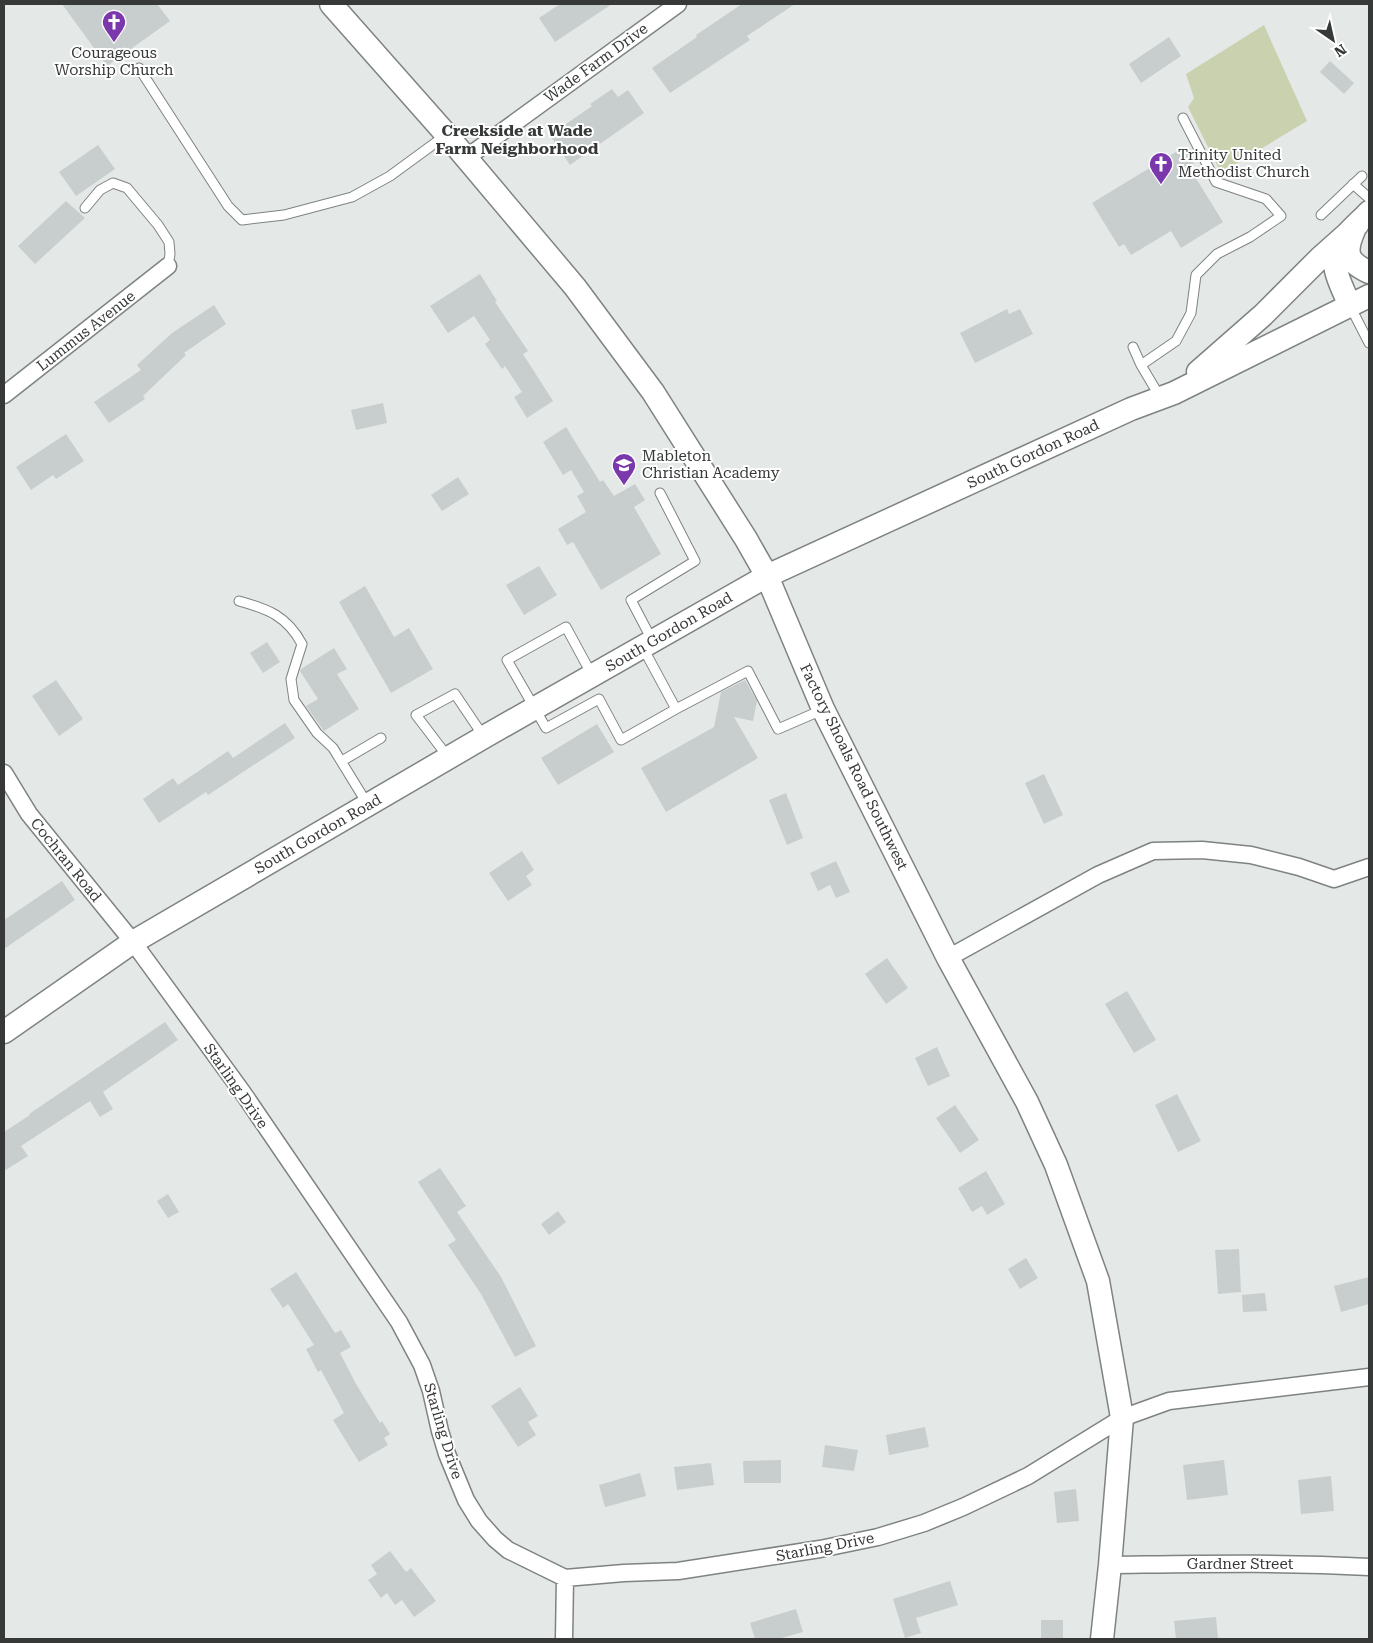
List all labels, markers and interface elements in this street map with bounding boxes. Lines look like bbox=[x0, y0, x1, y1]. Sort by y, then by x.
church icon: Courageous Worship Church bbox=[101, 9, 127, 43]
north arrow bbox=[1308, 15, 1358, 65]
street label: Wade Farm Drive bbox=[541, 19, 651, 107]
text: N bbox=[1331, 41, 1349, 61]
place label: Courageous Worship Church bbox=[55, 44, 174, 79]
district label: Creekside at Wade Farm Neighborhood bbox=[436, 121, 599, 158]
place label: Trinity United Methodist Church bbox=[1178, 146, 1310, 181]
church icon: Trinity United Methodist Church bbox=[1148, 151, 1174, 185]
street label: Lummus Avenue bbox=[33, 287, 139, 375]
street label: South Gordon Road bbox=[964, 415, 1102, 492]
place label: Mableton Christian Academy bbox=[642, 447, 780, 482]
school or university icon: Mableton Christian Academy bbox=[611, 452, 637, 486]
street label: South Gordon Road bbox=[602, 588, 736, 676]
street label: Factory Shoals Road Southwest bbox=[796, 661, 912, 873]
street label: South Gordon Road bbox=[251, 790, 385, 878]
street label: Cochran Road bbox=[27, 814, 106, 906]
street label: Starling Drive bbox=[200, 1040, 272, 1132]
street label: Starling Drive bbox=[420, 1381, 466, 1481]
street label: Starling Drive bbox=[774, 1529, 876, 1565]
street label: Gardner Street bbox=[1187, 1555, 1294, 1573]

